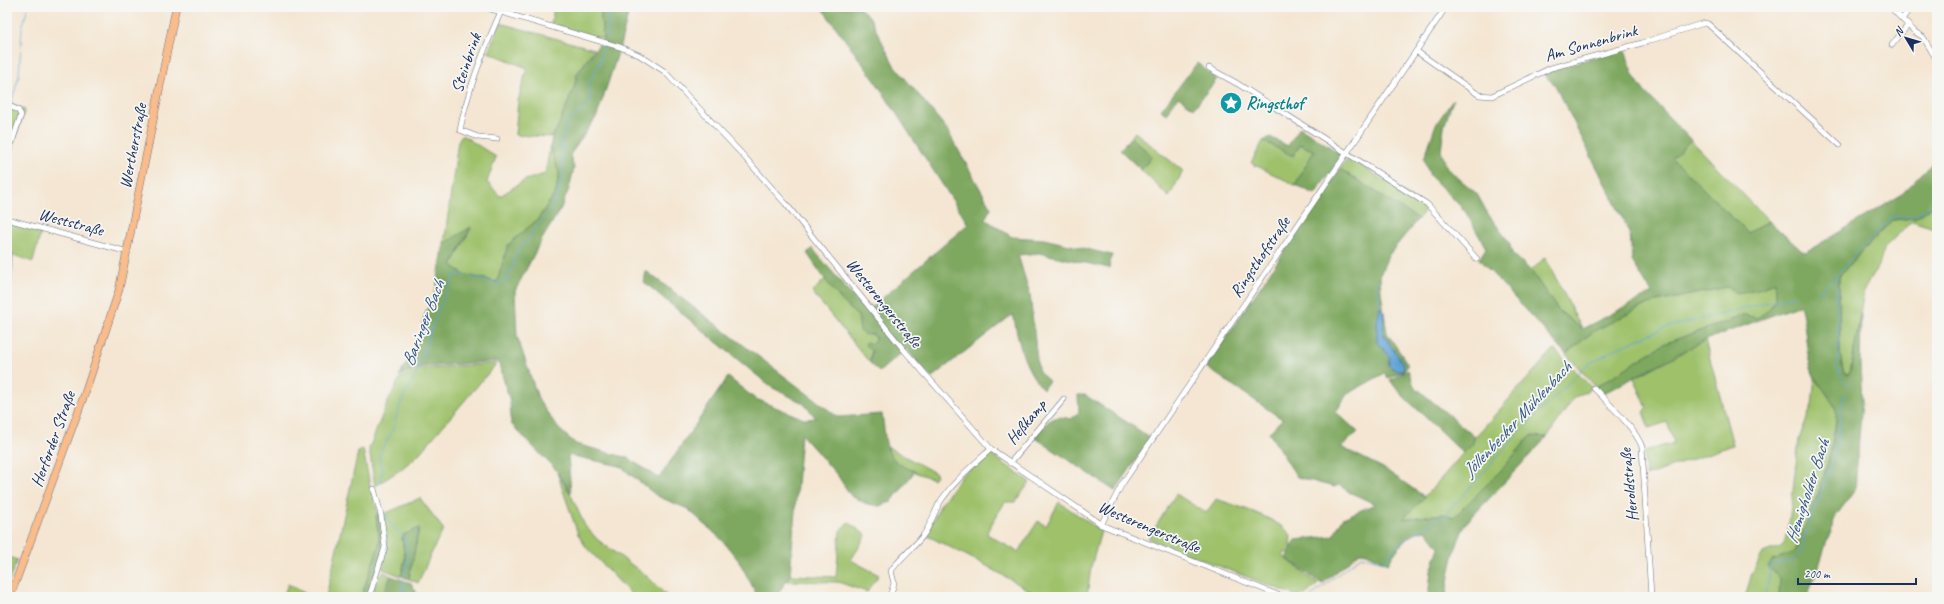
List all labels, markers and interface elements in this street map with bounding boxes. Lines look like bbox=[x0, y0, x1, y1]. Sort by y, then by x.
north arrow bbox=[1886, 18, 1926, 58]
street label: Am Sonnenbrink bbox=[1542, 19, 1641, 66]
text: N bbox=[1891, 23, 1907, 39]
street label: Steinbrink bbox=[446, 29, 486, 95]
place icon: Ringsthof bbox=[1218, 90, 1244, 116]
place label: Ringsthof bbox=[1246, 93, 1308, 114]
street label: Wertherstraße bbox=[115, 100, 152, 190]
street label: Weststraße bbox=[36, 203, 107, 241]
street label: Ringsthofstraße bbox=[1225, 211, 1296, 301]
street label: Westerengerstraße bbox=[842, 254, 927, 353]
water label: Baringer Bach bbox=[397, 275, 450, 369]
water label: Jöllenbecker Mühlenbach bbox=[1457, 355, 1577, 483]
street label: Herforder Straße bbox=[26, 387, 81, 490]
street label: Heßkamp bbox=[1001, 394, 1052, 449]
water label: Hemigholder Bach bbox=[1780, 434, 1835, 546]
street label: Heroldstraße bbox=[1615, 446, 1643, 523]
street label: Westerengerstraße bbox=[1095, 496, 1204, 558]
scale bar bbox=[1798, 560, 1916, 586]
text: 200 m bbox=[1804, 566, 1831, 582]

